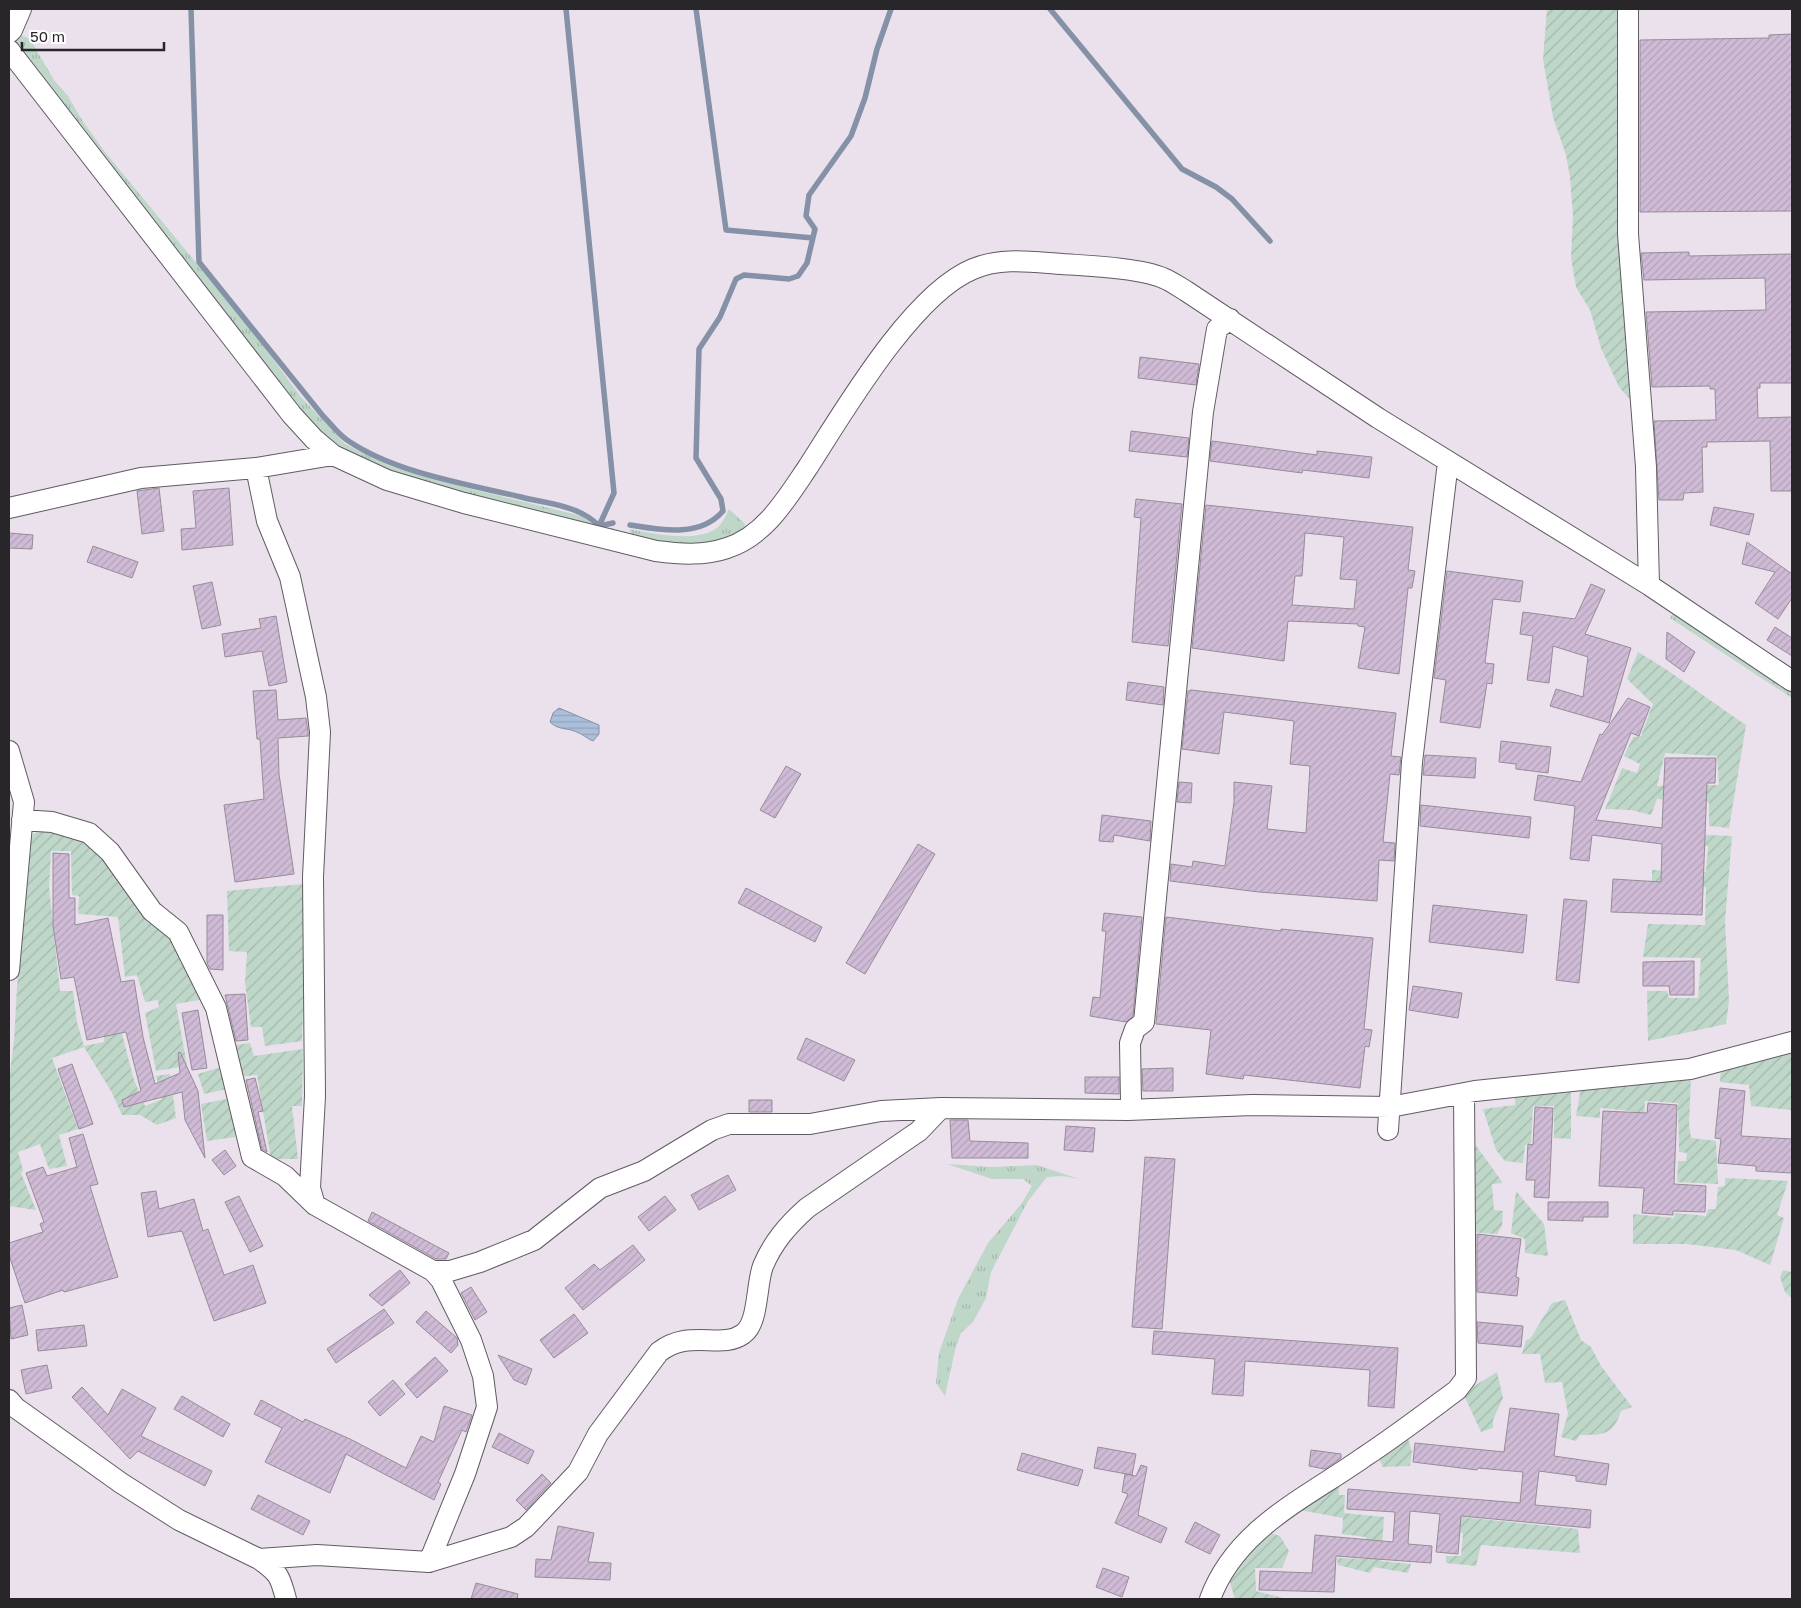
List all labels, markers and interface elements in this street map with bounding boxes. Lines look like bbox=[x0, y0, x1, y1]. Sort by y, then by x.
scale bar bbox=[22, 20, 165, 52]
text: 50 m bbox=[30, 27, 65, 45]

